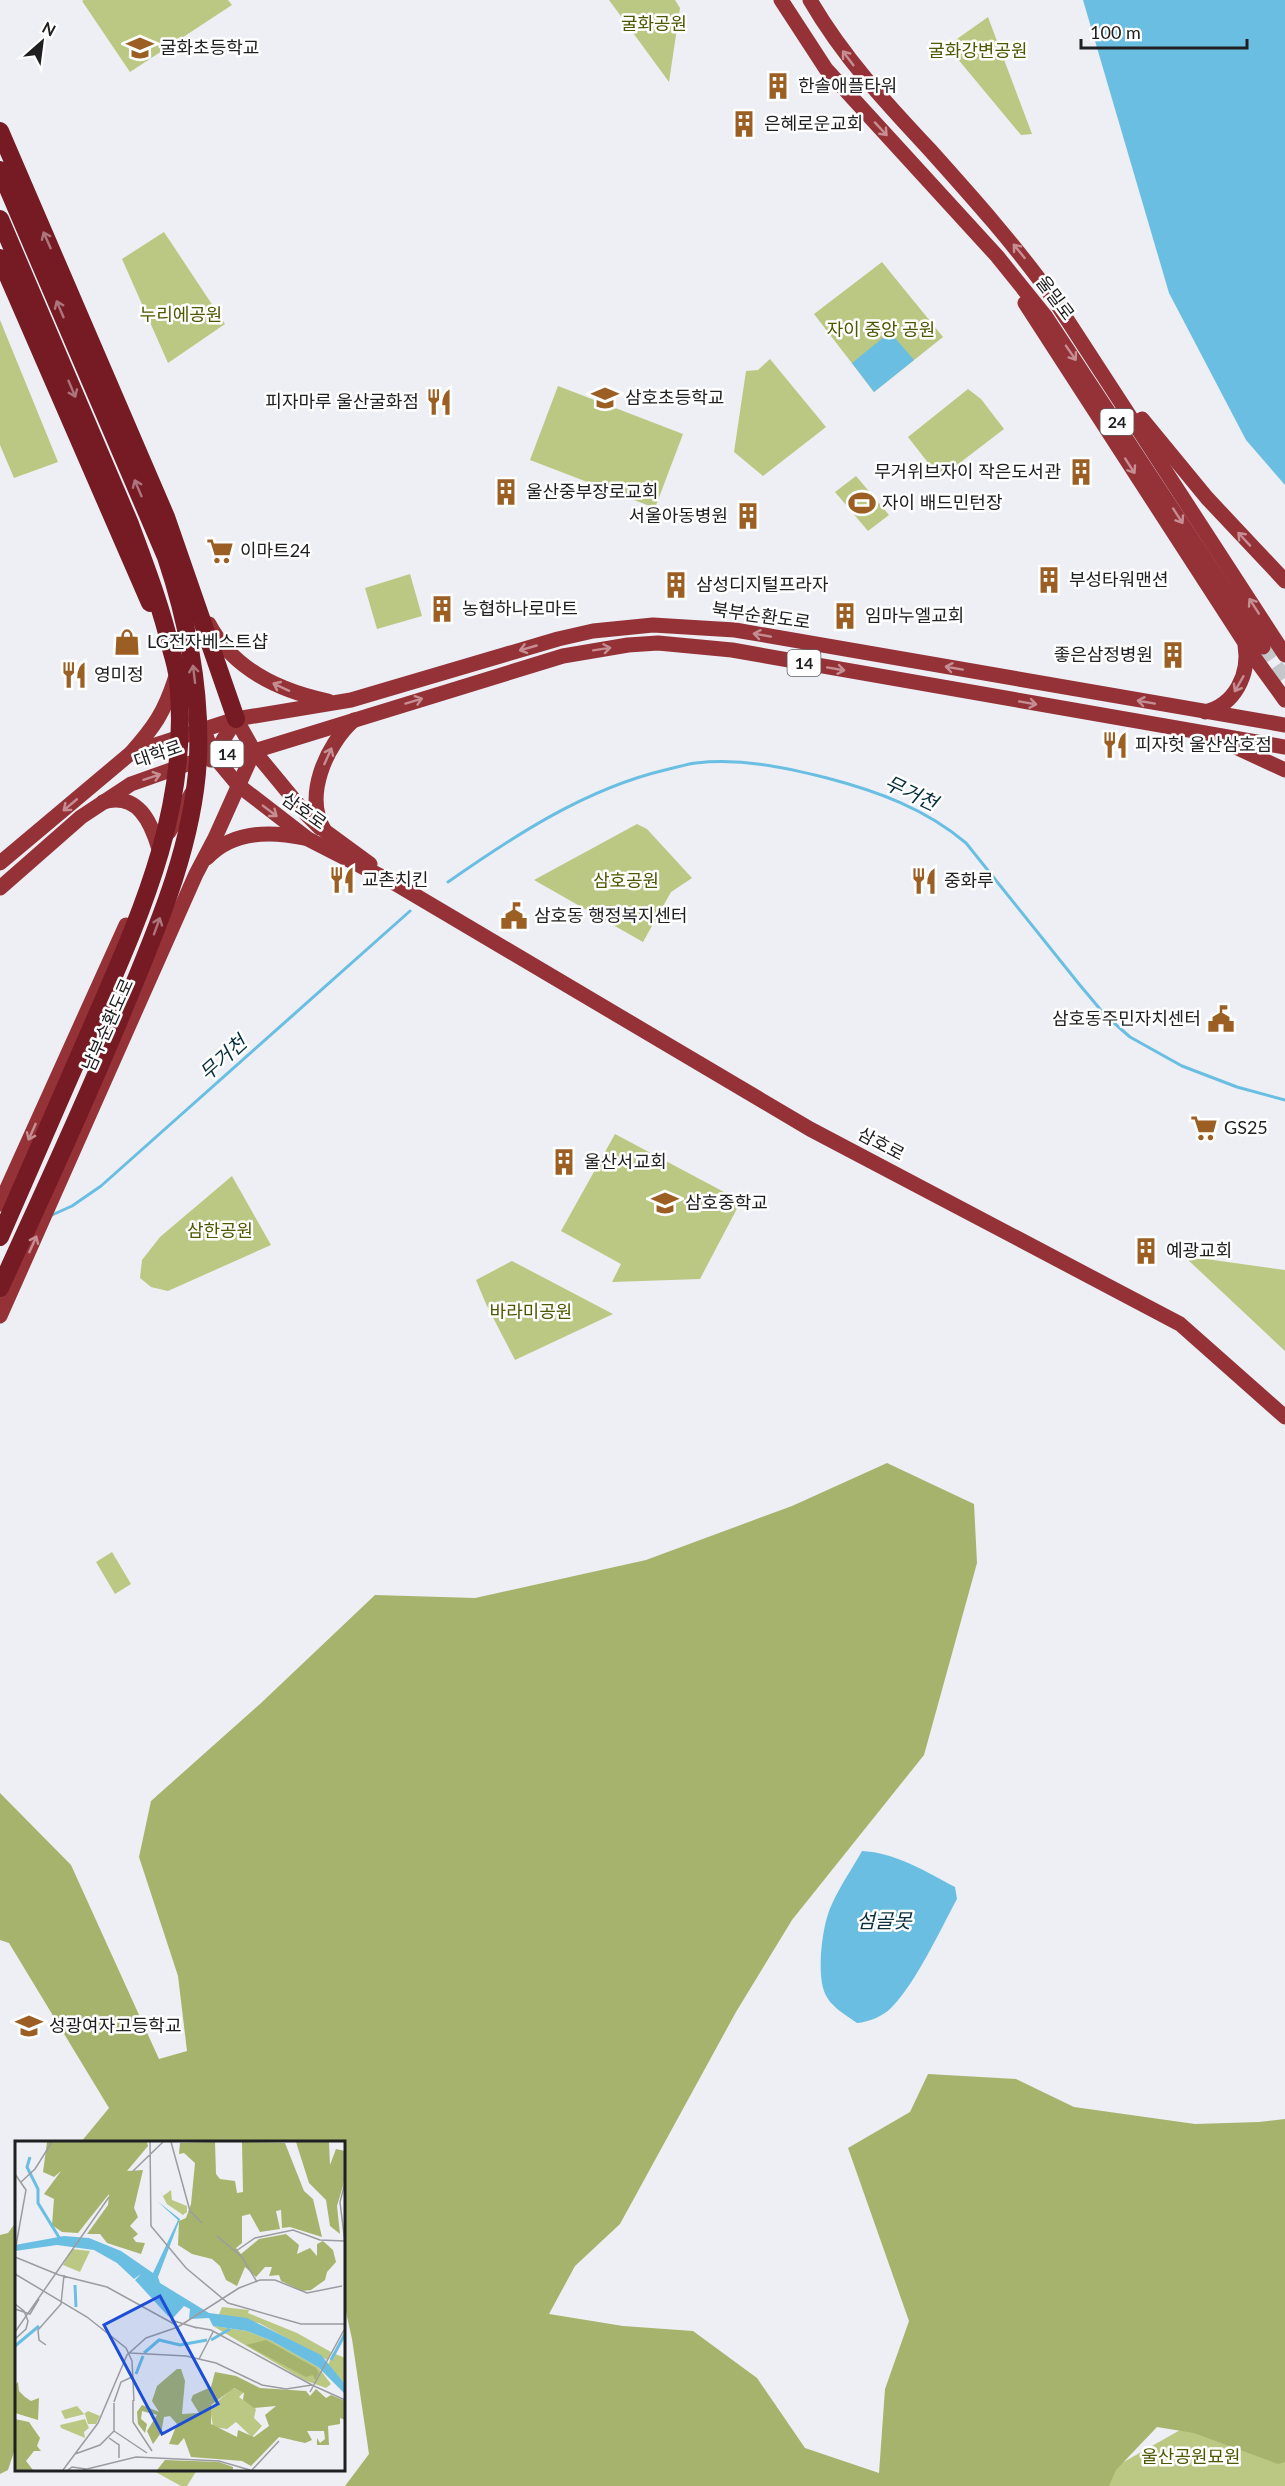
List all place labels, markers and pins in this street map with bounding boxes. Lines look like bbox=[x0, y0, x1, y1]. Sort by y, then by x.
school or university icon: 굴화초등학교 bbox=[125, 33, 155, 63]
place label: 굴화초등학교 bbox=[160, 36, 259, 58]
building icon: 한솔애플타워 bbox=[763, 71, 793, 101]
place label: 한솔애플타워 bbox=[798, 74, 897, 96]
building icon: 은혜로운교회 bbox=[729, 109, 759, 139]
place label: 은혜로운교회 bbox=[764, 112, 863, 134]
school or university icon: 삼호초등학교 bbox=[590, 383, 620, 413]
place label: 삼호초등학교 bbox=[625, 386, 724, 408]
restaurant icon: 피자마루 울산굴화점 bbox=[424, 387, 454, 417]
place label: 피자마루 울산굴화점 bbox=[265, 390, 419, 412]
building icon: 무거위브자이 작은도서관 bbox=[1066, 457, 1096, 487]
place label: 무거위브자이 작은도서관 bbox=[874, 460, 1061, 482]
building icon: 울산중부장로교회 bbox=[491, 477, 521, 507]
place label: 울산중부장로교회 bbox=[526, 480, 658, 502]
sports icon: 자이 배드민턴장 bbox=[847, 488, 877, 518]
place label: 자이 배드민턴장 bbox=[882, 491, 1003, 513]
building icon: 서울아동병원 bbox=[733, 501, 763, 531]
place label: 서울아동병원 bbox=[629, 504, 728, 526]
supermarket icon: 이마트24 bbox=[205, 536, 235, 566]
place label: 이마트24 bbox=[240, 539, 311, 561]
building icon: 부성타워맨션 bbox=[1034, 565, 1064, 595]
place label: 부성타워맨션 bbox=[1069, 568, 1168, 590]
building icon: 삼성디지털프라자 bbox=[661, 570, 691, 600]
place label: 삼성디지털프라자 bbox=[696, 573, 829, 595]
building icon: 농협하나로마트 bbox=[427, 594, 457, 624]
place label: 농협하나로마트 bbox=[462, 597, 578, 619]
building icon: 임마누엘교회 bbox=[830, 601, 860, 631]
place label: 임마누엘교회 bbox=[865, 604, 964, 626]
shop icon: LG전자베스트샵 bbox=[112, 627, 142, 657]
place label: LG전자베스트샵 bbox=[147, 630, 268, 652]
building icon: 좋은삼정병원 bbox=[1158, 640, 1188, 670]
place label: 좋은삼정병원 bbox=[1054, 643, 1153, 665]
restaurant icon: 영미정 bbox=[59, 660, 89, 690]
place label: 영미정 bbox=[94, 663, 144, 685]
restaurant icon: 피자헛 울산삼호점 bbox=[1100, 730, 1130, 760]
place label: 피자헛 울산삼호점 bbox=[1135, 733, 1272, 755]
restaurant icon: 교촌치킨 bbox=[327, 865, 357, 895]
restaurant icon: 중화루 bbox=[909, 866, 939, 896]
place label: 교촌치킨 bbox=[362, 868, 428, 890]
place label: 중화루 bbox=[944, 869, 994, 891]
public building icon: 삼호동 행정복지센터 bbox=[499, 901, 529, 931]
place label: 삼호동 행정복지센터 bbox=[534, 904, 688, 926]
public building icon: 삼호동주민자치센터 bbox=[1206, 1004, 1236, 1034]
place label: 삼호동주민자치센터 bbox=[1052, 1007, 1201, 1029]
supermarket icon: GS25 bbox=[1189, 1113, 1219, 1143]
place label: GS25 bbox=[1224, 1116, 1268, 1138]
building icon: 울산서교회 bbox=[549, 1147, 579, 1177]
place label: 울산서교회 bbox=[584, 1150, 667, 1172]
school or university icon: 삼호중학교 bbox=[650, 1188, 680, 1218]
place label: 삼호중학교 bbox=[685, 1191, 768, 1213]
building icon: 예광교회 bbox=[1131, 1236, 1161, 1266]
place label: 예광교회 bbox=[1166, 1239, 1232, 1261]
school or university icon: 성광여자고등학교 bbox=[14, 2011, 44, 2041]
place label: 성광여자고등학교 bbox=[49, 2014, 181, 2036]

